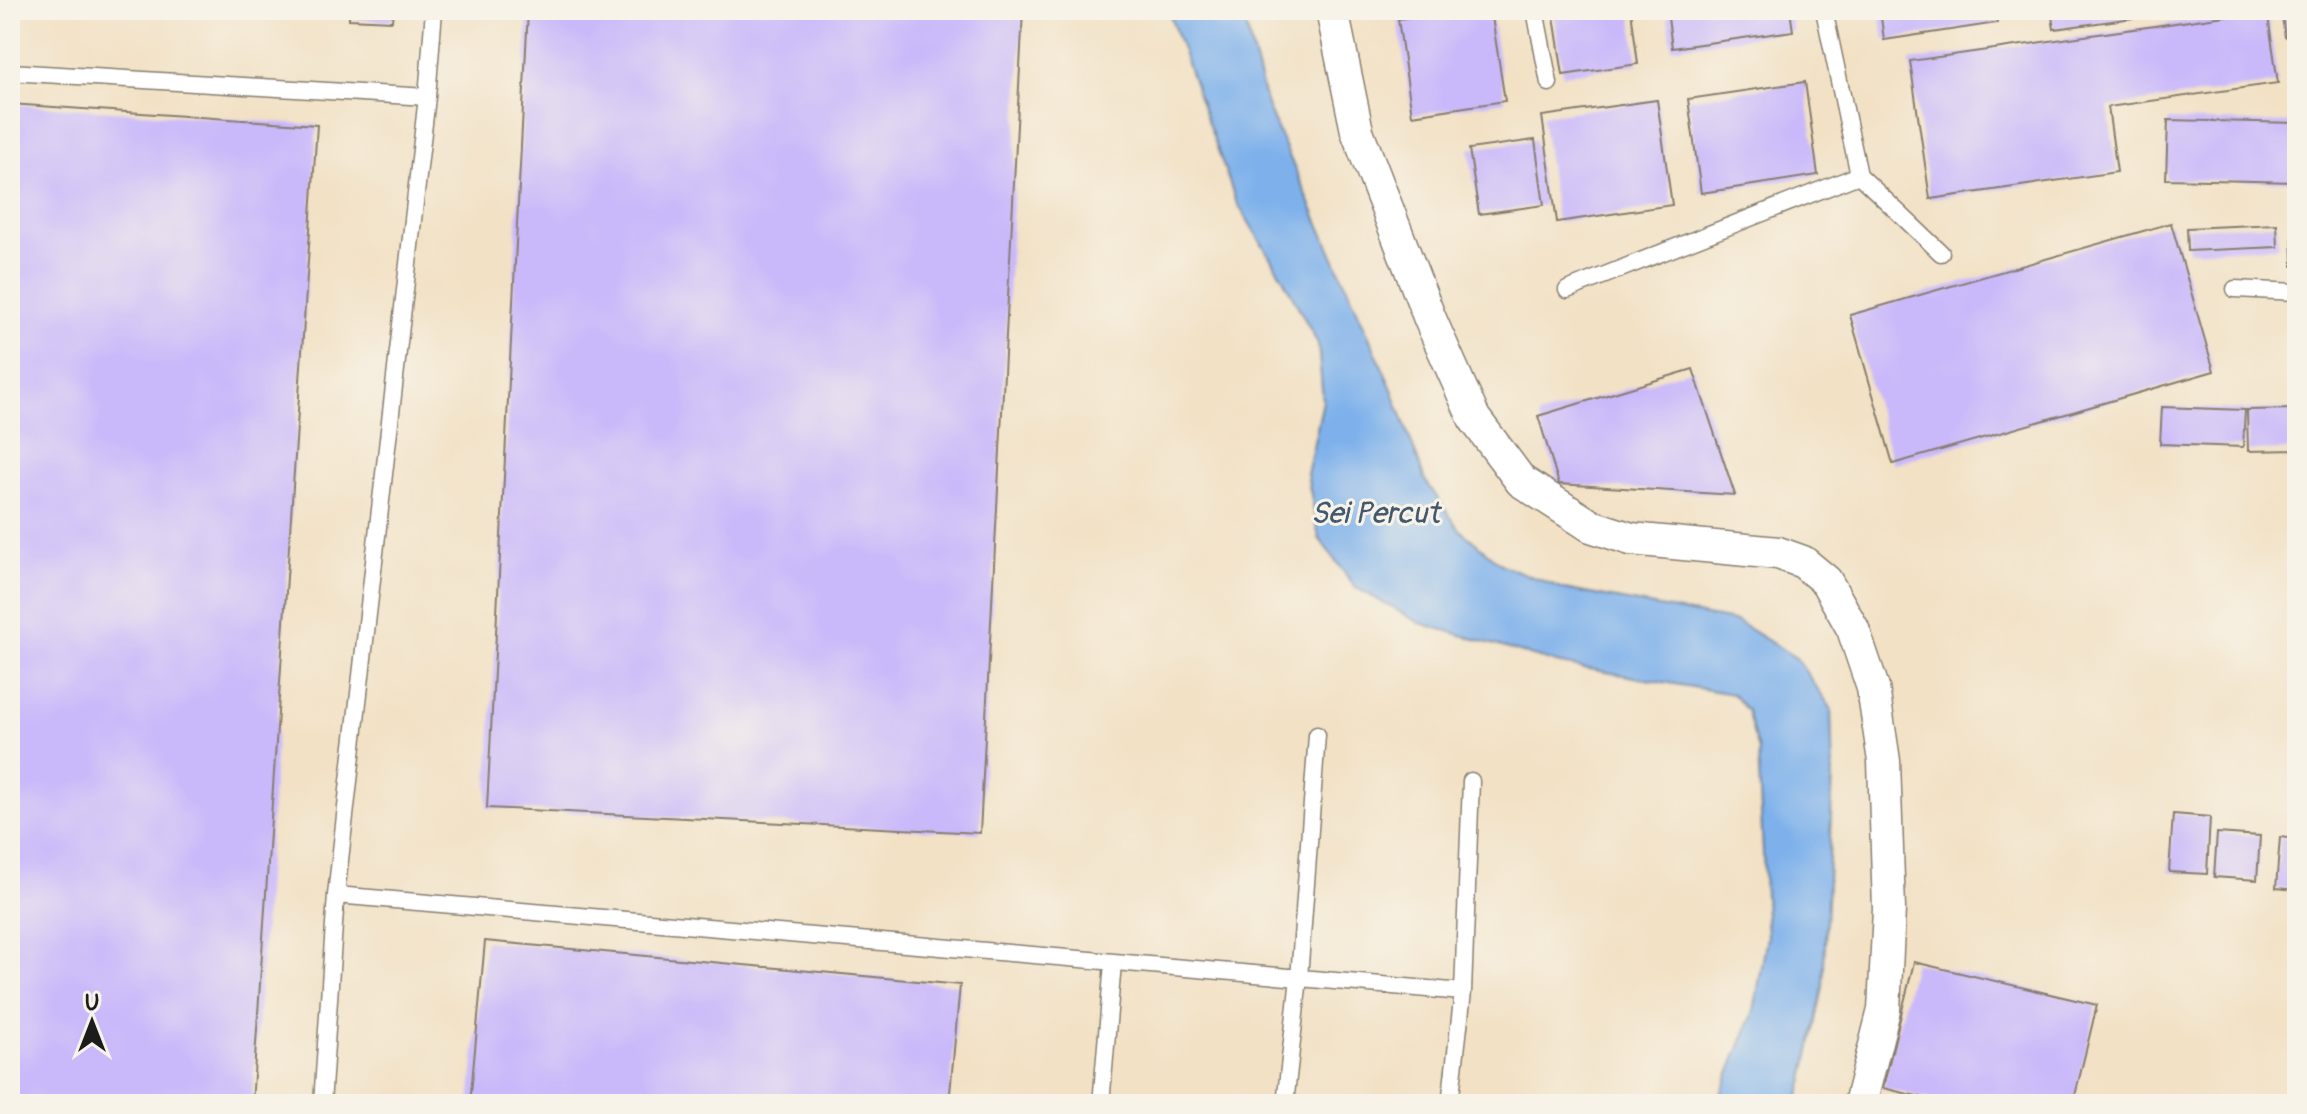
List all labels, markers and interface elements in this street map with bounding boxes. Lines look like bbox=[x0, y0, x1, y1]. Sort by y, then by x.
water label: Sei Percut bbox=[1311, 495, 1442, 532]
north arrow bbox=[52, 982, 132, 1062]
text: U bbox=[85, 989, 99, 1017]

